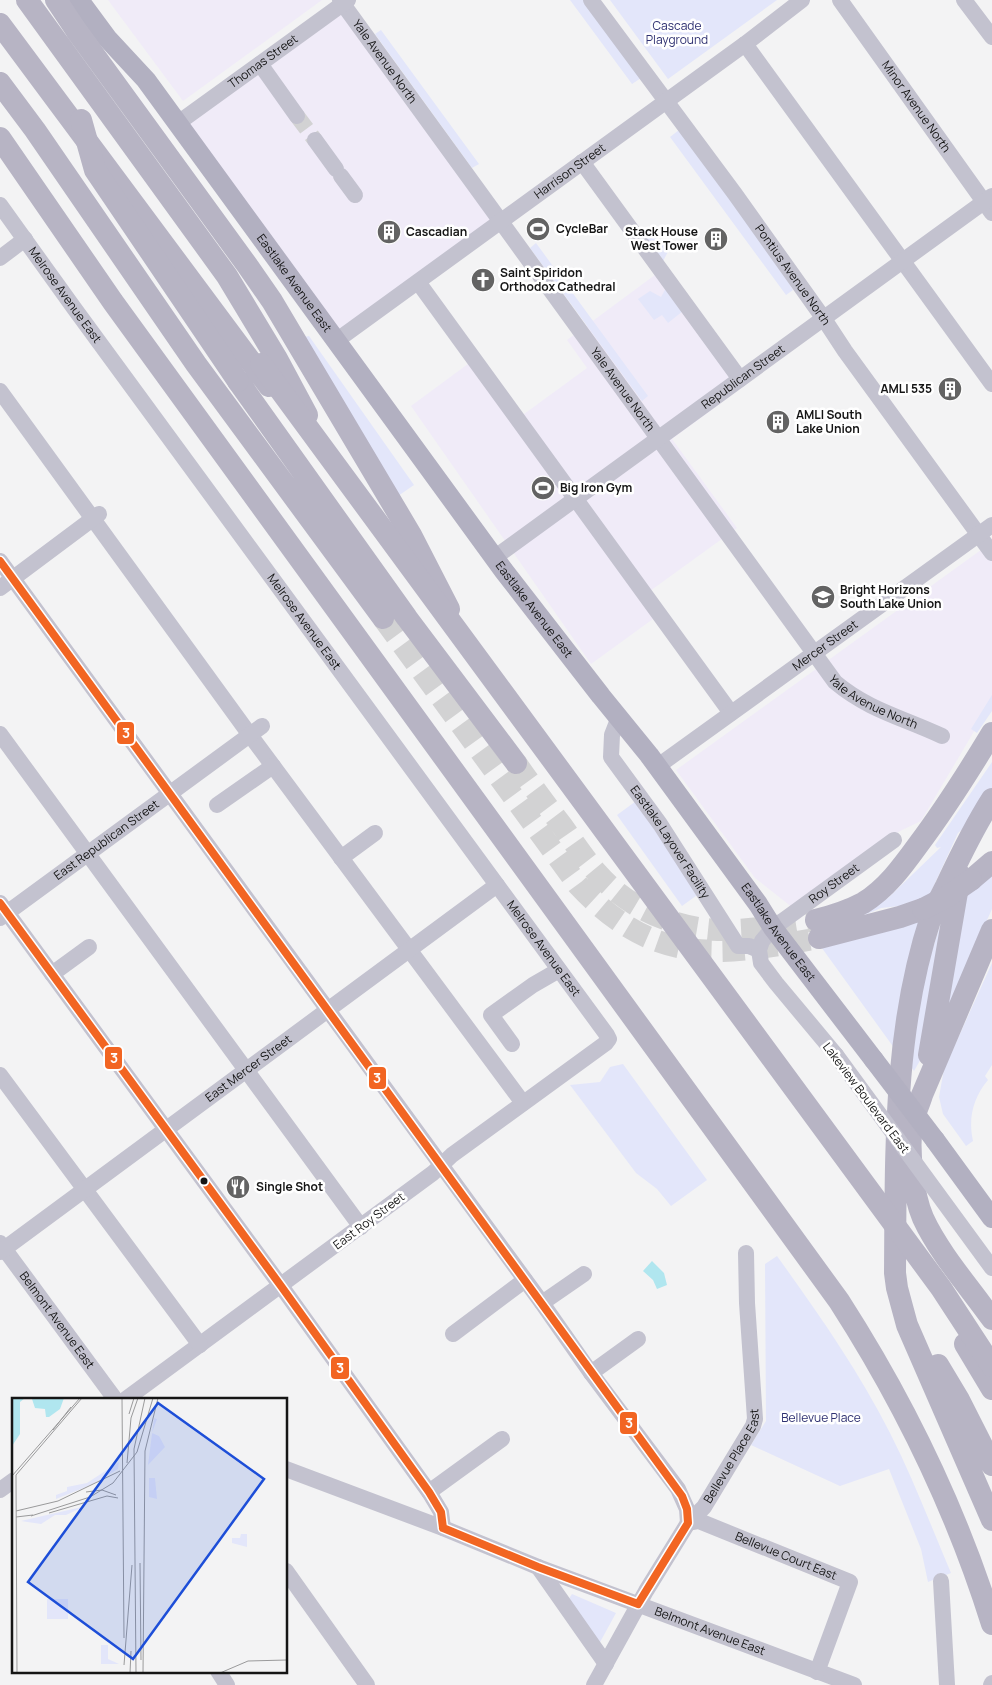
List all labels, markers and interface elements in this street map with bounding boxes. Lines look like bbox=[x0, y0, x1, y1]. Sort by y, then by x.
street label: Yale Avenue North bbox=[349, 16, 421, 107]
park label: Cascade Playground bbox=[646, 17, 708, 48]
street label: Thomas Street bbox=[224, 30, 301, 92]
street label: Minor Avenue North bbox=[878, 57, 955, 156]
street label: Harrison Street bbox=[530, 139, 609, 203]
sports icon: CycleBar bbox=[525, 216, 551, 242]
building icon: Cascadian bbox=[376, 219, 402, 245]
place label: CycleBar bbox=[556, 220, 608, 237]
street label: Pontius Avenue North bbox=[751, 221, 835, 328]
place label: Cascadian bbox=[406, 223, 467, 240]
place label: Stack House West Tower bbox=[625, 223, 698, 254]
building icon: Stack House West Tower bbox=[703, 226, 729, 252]
street label: Eastlake Avenue East bbox=[253, 230, 336, 336]
street label: Melrose Avenue East bbox=[25, 243, 106, 347]
place label: Saint Spiridon Orthodox Cathedral bbox=[500, 264, 616, 295]
church icon: Saint Spiridon Orthodox Cathedral bbox=[470, 267, 496, 293]
street label: Republican Street bbox=[698, 340, 788, 413]
street label: Yale Avenue North bbox=[587, 344, 659, 434]
building icon: AMLI 535 bbox=[937, 376, 963, 402]
place label: AMLI 535 bbox=[880, 380, 932, 397]
place label: AMLI South Lake Union bbox=[796, 406, 862, 437]
building icon: AMLI South Lake Union bbox=[765, 409, 791, 435]
sports icon: Big Iron Gym bbox=[530, 475, 556, 501]
place label: Big Iron Gym bbox=[560, 479, 633, 496]
street label: Eastlake Avenue East bbox=[492, 558, 577, 661]
street label: Melrose Avenue East bbox=[264, 570, 346, 673]
place label: Bright Horizons South Lake Union bbox=[840, 581, 942, 612]
school or university icon: Bright Horizons South Lake Union bbox=[810, 584, 836, 610]
street label: Mercer Street bbox=[789, 616, 861, 674]
street label: Yale Avenue North bbox=[825, 671, 920, 733]
line badge: 3 bbox=[116, 721, 135, 745]
text: 3 bbox=[122, 723, 130, 742]
street label: Eastlake Layover Facility bbox=[627, 782, 715, 902]
street label: East Republican Street bbox=[50, 795, 162, 884]
street label: Roy Street bbox=[805, 859, 863, 907]
street label: Eastlake Avenue East bbox=[737, 879, 820, 985]
street label: Melrose Avenue East bbox=[503, 897, 585, 1000]
street label: East Mercer Street bbox=[201, 1030, 295, 1106]
street label: Lakeview Boulevard East bbox=[819, 1039, 914, 1157]
line badge: 3 bbox=[104, 1046, 123, 1070]
text: 3 bbox=[110, 1048, 118, 1067]
line badge: 3 bbox=[368, 1066, 387, 1090]
text: 3 bbox=[373, 1068, 381, 1087]
restaurant icon: Single Shot bbox=[225, 1174, 251, 1200]
unlabelled marker bbox=[199, 1176, 209, 1186]
place label: Single Shot bbox=[256, 1178, 323, 1195]
street label: East Roy Street bbox=[329, 1188, 408, 1253]
street label: Belmont Avenue East bbox=[16, 1268, 99, 1372]
line badge: 3 bbox=[330, 1356, 350, 1380]
text: 3 bbox=[336, 1358, 344, 1377]
inset map bbox=[12, 1398, 288, 1672]
street label: Bellevue Place East bbox=[699, 1408, 763, 1506]
park label: Bellevue Place bbox=[781, 1409, 861, 1426]
line badge: 3 bbox=[619, 1411, 638, 1435]
text: 3 bbox=[625, 1413, 633, 1432]
street label: Bellevue Court East bbox=[733, 1527, 840, 1584]
street label: Belmont Avenue East bbox=[652, 1602, 768, 1659]

